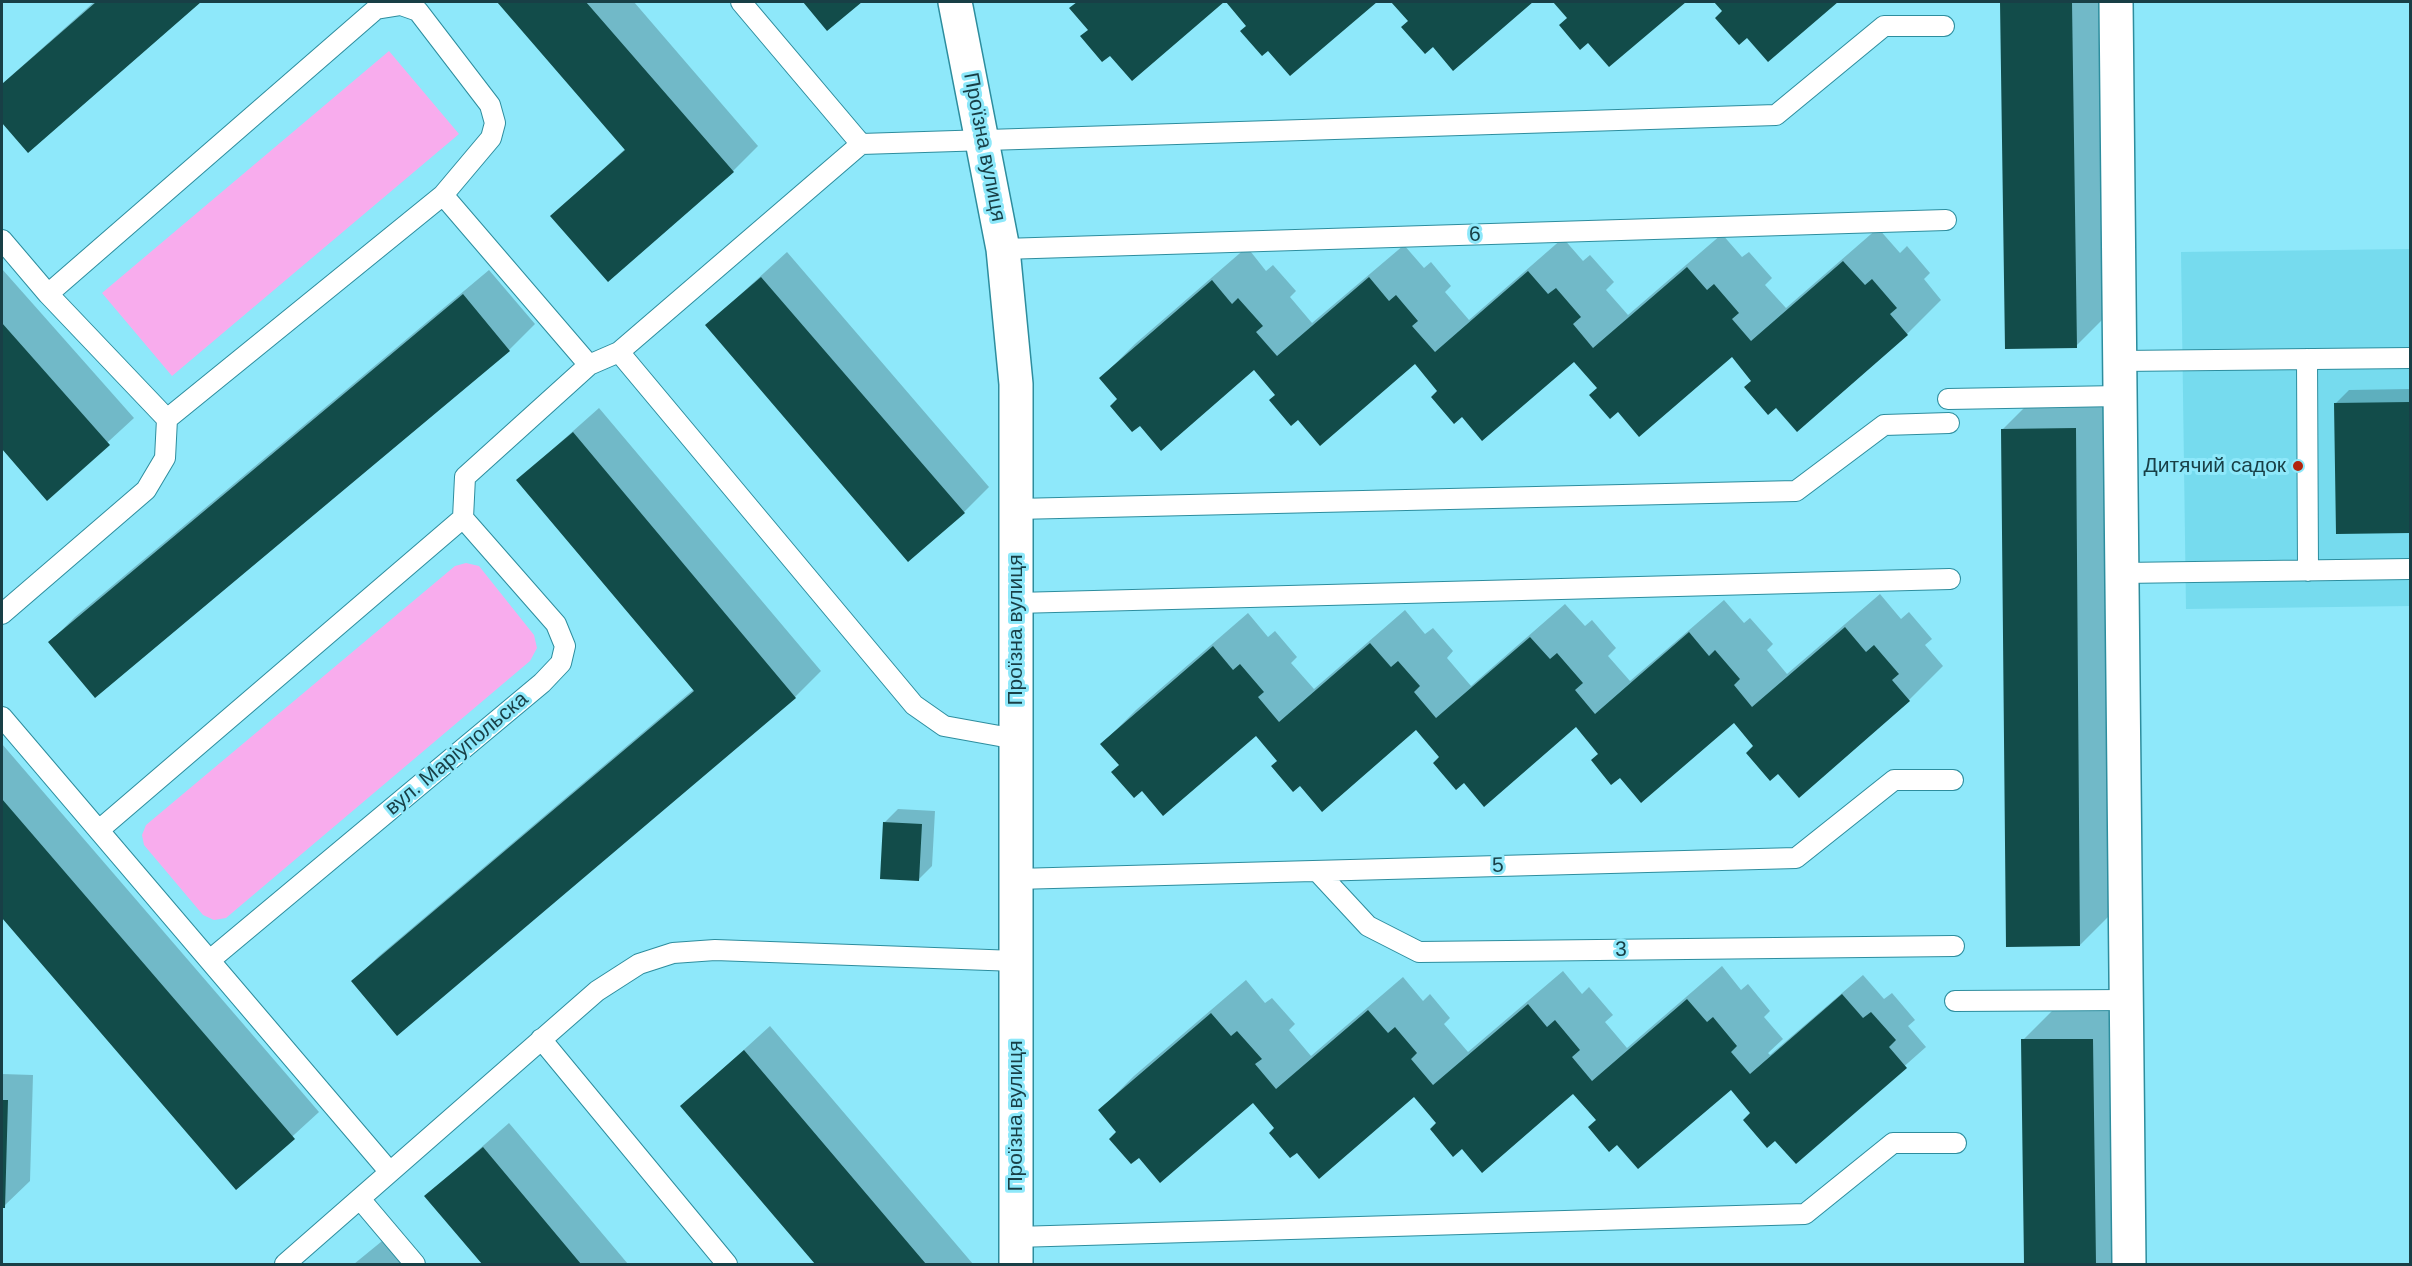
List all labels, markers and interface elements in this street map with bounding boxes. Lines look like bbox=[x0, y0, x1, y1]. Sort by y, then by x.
street label: Проїзна вулиця bbox=[957, 70, 1011, 224]
street label: 6 bbox=[1469, 222, 1481, 248]
place label: Дитячий садок bbox=[2144, 453, 2286, 479]
marker: Дитячий садок bbox=[2291, 459, 2305, 473]
street label: Проїзна вулиця bbox=[1003, 554, 1029, 706]
street label: вул. Маріупольска bbox=[381, 687, 533, 821]
street label: 5 bbox=[1492, 853, 1504, 879]
street label: 3 bbox=[1615, 937, 1627, 963]
street label: Проїзна вулиця bbox=[1003, 1040, 1029, 1192]

